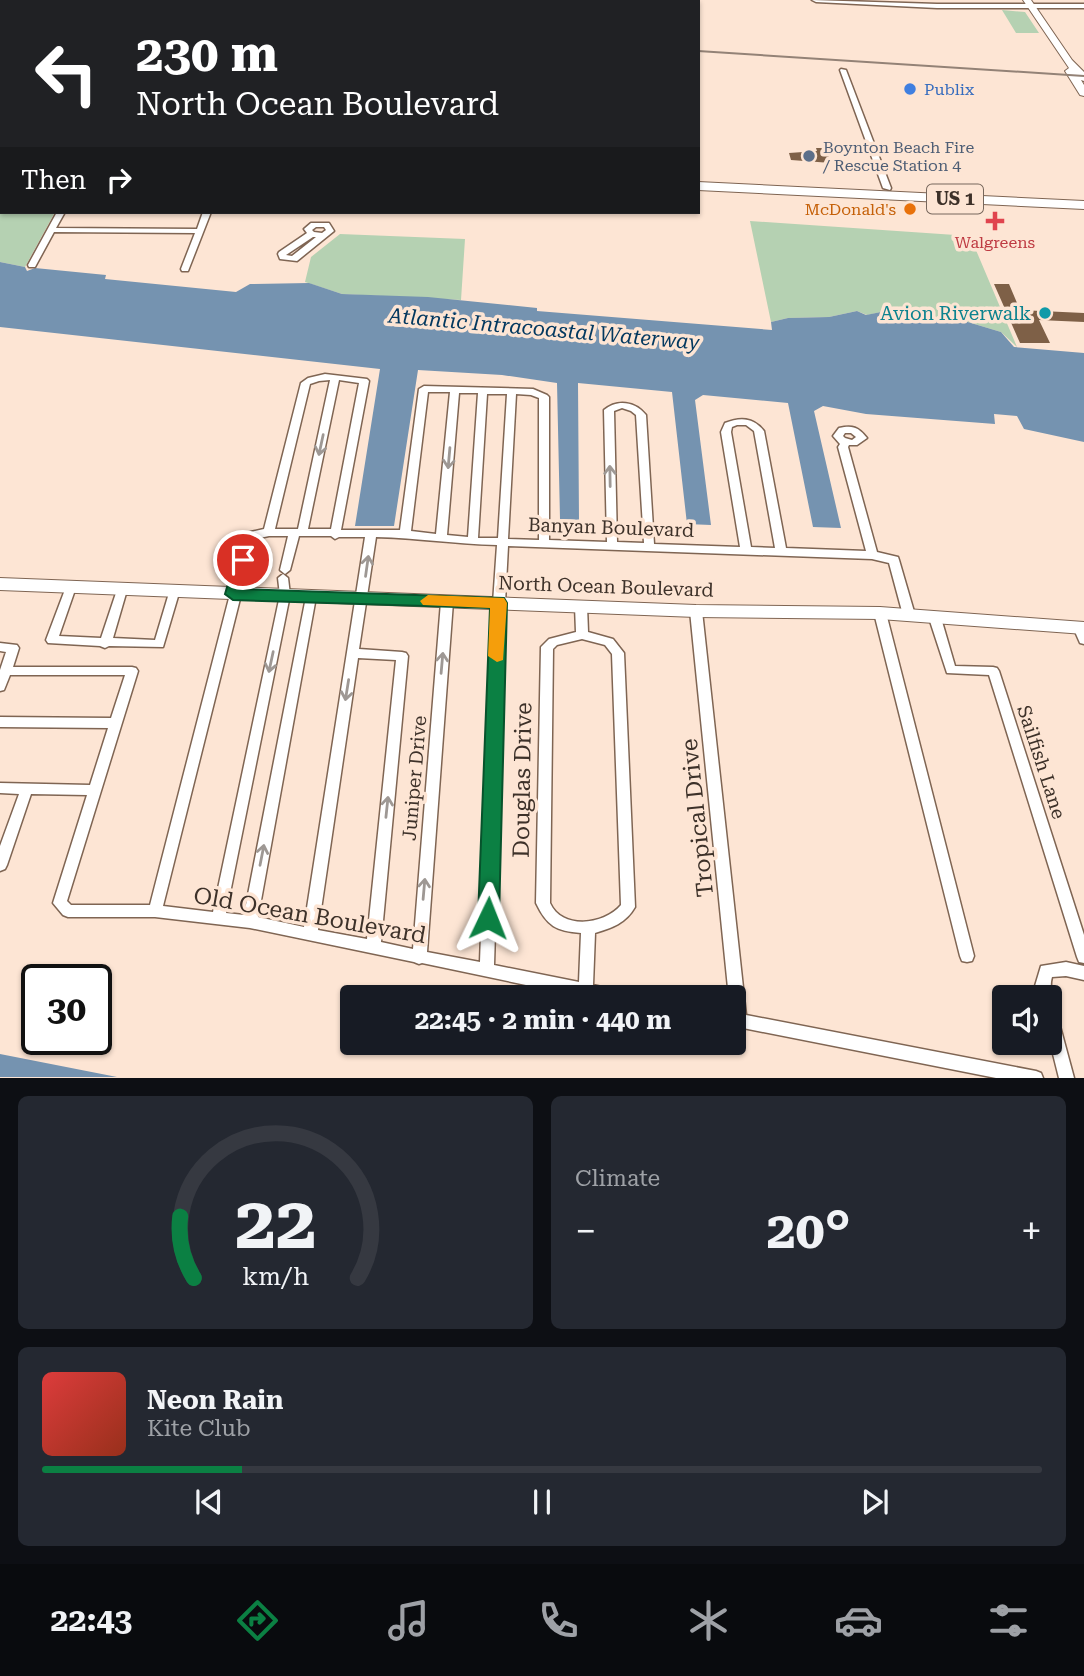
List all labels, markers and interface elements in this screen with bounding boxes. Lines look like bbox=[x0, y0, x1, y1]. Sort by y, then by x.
text: 230 m bbox=[136, 26, 278, 83]
icon: left bbox=[21, 28, 112, 119]
place label: Publix bbox=[924, 80, 975, 99]
marker: Publix bbox=[902, 81, 918, 97]
text: North Ocean Boulevard bbox=[136, 85, 499, 123]
place label: Boynton Beach Fire / Rescue Station 4 bbox=[822, 138, 975, 175]
marker: Boynton Beach Fire / Rescue Station 4 bbox=[801, 148, 817, 164]
icon: right bbox=[100, 161, 138, 199]
text: Then bbox=[21, 165, 86, 195]
road number: US 1 bbox=[927, 184, 983, 214]
place label: McDonald's bbox=[805, 200, 896, 219]
marker: McDonald's bbox=[902, 201, 918, 217]
marker: Walgreens bbox=[987, 213, 1003, 229]
place label: Walgreens bbox=[955, 233, 1036, 252]
place label: Avion Riverwalk bbox=[880, 302, 1031, 325]
water label: Atlantic Intracoastal Waterway bbox=[386, 303, 701, 355]
marker: Avion Riverwalk bbox=[1037, 305, 1053, 321]
one-way arrow bbox=[313, 433, 327, 456]
one-way arrow bbox=[442, 446, 455, 468]
one-way arrow bbox=[604, 465, 617, 488]
street label: Banyan Boulevard bbox=[527, 513, 695, 542]
pin bbox=[213, 530, 273, 590]
icon: arrive bbox=[224, 541, 262, 579]
one-way arrow bbox=[361, 555, 374, 578]
street label: North Ocean Boulevard bbox=[498, 571, 714, 602]
one-way arrow bbox=[264, 650, 278, 673]
one-way arrow bbox=[436, 652, 449, 675]
one-way arrow bbox=[340, 678, 353, 701]
street label: Douglas Drive bbox=[508, 702, 537, 858]
street label: Sailfish Lane bbox=[1012, 702, 1071, 822]
street label: Juniper Drive bbox=[398, 714, 431, 842]
street label: Tropical Drive bbox=[676, 737, 719, 899]
one-way arrow bbox=[381, 796, 394, 818]
one-way arrow bbox=[256, 844, 270, 867]
one-way arrow bbox=[418, 879, 431, 901]
position arrow bbox=[451, 881, 525, 955]
street label: Old Ocean Boulevard bbox=[192, 882, 428, 949]
speed limit sign: 30 bbox=[21, 964, 112, 1055]
map controls bbox=[992, 985, 1062, 1055]
button: sound bbox=[992, 985, 1062, 1055]
text: 22:45 · 2 min · 440 m bbox=[415, 1005, 671, 1035]
text: Climate bbox=[575, 1165, 660, 1192]
text: 22 bbox=[235, 1182, 316, 1267]
text: 20° bbox=[766, 1200, 851, 1261]
text: − bbox=[575, 1209, 596, 1253]
text: + bbox=[1021, 1209, 1042, 1253]
text: km/h bbox=[242, 1262, 309, 1291]
text: Neon Rain bbox=[147, 1385, 283, 1415]
text: Kite Club bbox=[147, 1415, 251, 1442]
icon: previous bbox=[190, 1483, 228, 1521]
icon: pause bbox=[523, 1483, 561, 1521]
icon: next bbox=[856, 1483, 894, 1521]
icon: directions bbox=[233, 1596, 282, 1645]
icon: music bbox=[384, 1596, 433, 1645]
icon: phone bbox=[534, 1596, 583, 1645]
icon: climate bbox=[684, 1596, 733, 1645]
icon: car bbox=[834, 1596, 883, 1645]
icon: filters bbox=[984, 1596, 1033, 1645]
text: 22:43 bbox=[51, 1601, 132, 1639]

